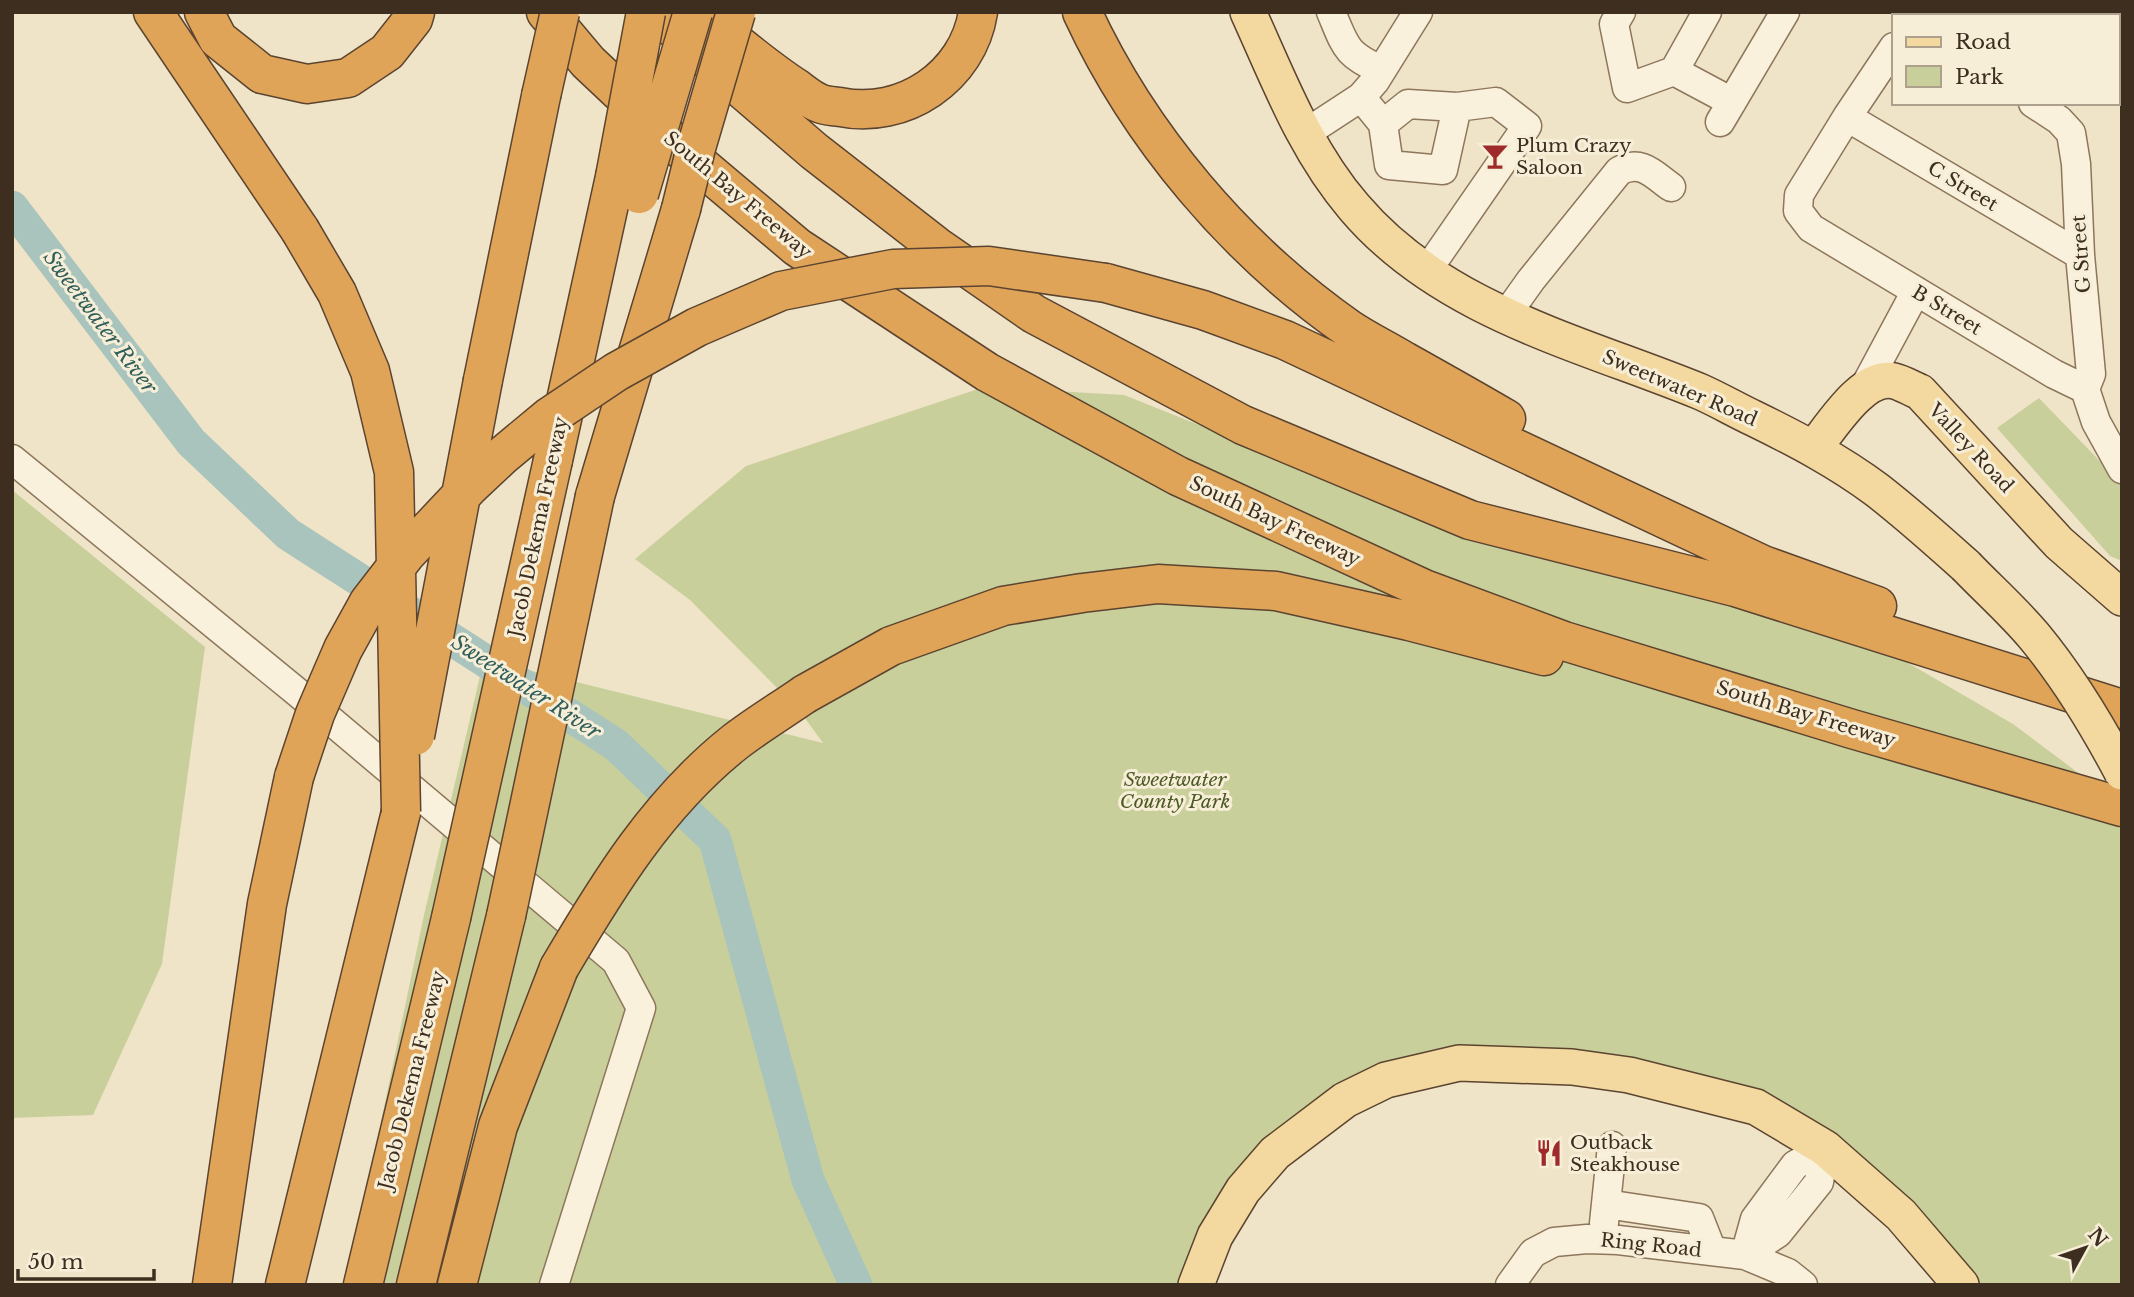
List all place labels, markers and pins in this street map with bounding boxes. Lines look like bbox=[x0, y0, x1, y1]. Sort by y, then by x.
place label: Plum Crazy Saloon bbox=[1516, 134, 1631, 179]
bar icon: Plum Crazy Saloon bbox=[1480, 141, 1510, 171]
place label: Outback Steakhouse bbox=[1570, 1131, 1680, 1176]
restaurant icon: Outback Steakhouse bbox=[1534, 1138, 1564, 1168]

